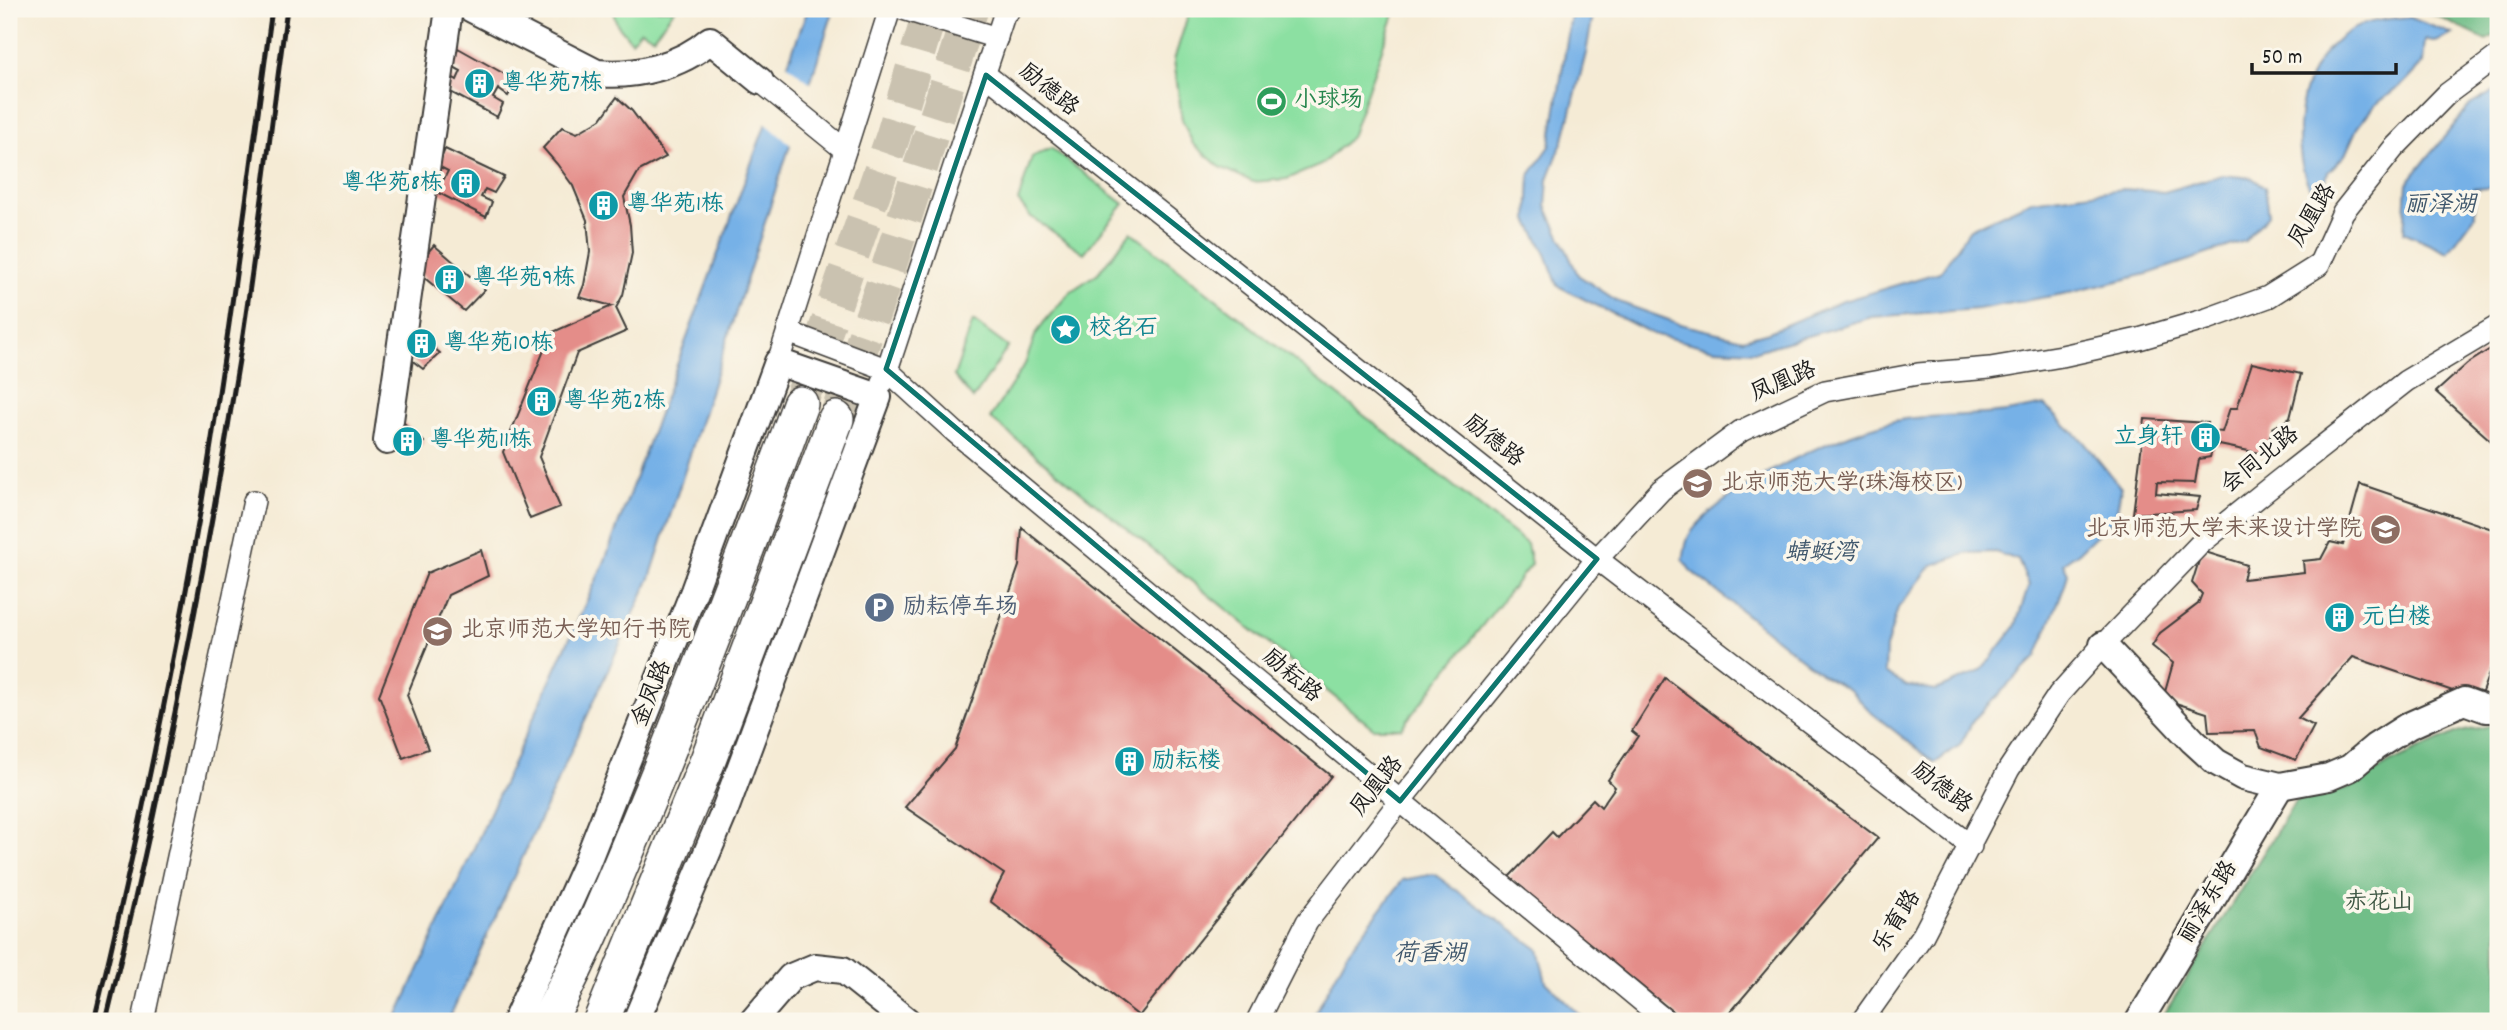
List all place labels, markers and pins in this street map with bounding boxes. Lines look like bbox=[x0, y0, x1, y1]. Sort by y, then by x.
building icon: 粤华苑7栋 bbox=[462, 67, 496, 101]
place label: 粤华苑7栋 bbox=[502, 68, 603, 101]
sports icon: 小球场 bbox=[1254, 84, 1288, 118]
place label: 小球场 bbox=[1294, 85, 1363, 118]
building icon: 粤华苑8栋 bbox=[449, 167, 483, 201]
place label: 粤华苑8栋 bbox=[342, 168, 443, 201]
building icon: 粤华苑1栋 bbox=[587, 188, 621, 222]
place label: 粤华苑1栋 bbox=[627, 189, 724, 222]
building icon: 粤华苑9栋 bbox=[433, 262, 467, 296]
place label: 粤华苑9栋 bbox=[473, 263, 576, 296]
place icon: 校名石 bbox=[1049, 312, 1083, 346]
place label: 校名石 bbox=[1089, 313, 1158, 346]
building icon: 粤华苑10栋 bbox=[404, 327, 438, 361]
place label: 粤华苑10栋 bbox=[444, 328, 554, 361]
building icon: 粤华苑2栋 bbox=[524, 385, 558, 419]
place label: 粤华苑2栋 bbox=[564, 386, 666, 419]
building icon: 立身轩 bbox=[2189, 421, 2223, 455]
place label: 立身轩 bbox=[2114, 422, 2183, 455]
building icon: 粤华苑11栋 bbox=[390, 424, 424, 458]
place label: 粤华苑11栋 bbox=[430, 425, 532, 458]
school or university icon: 北京师范大学(珠海校区) bbox=[1681, 467, 1715, 501]
place label: 北京师范大学(珠海校区) bbox=[1721, 468, 1963, 501]
school or university icon: 北京师范大学未来设计学院 bbox=[2368, 513, 2402, 547]
place label: 北京师范大学未来设计学院 bbox=[2086, 514, 2362, 547]
parking icon: 励耘停车场 bbox=[863, 591, 897, 625]
place label: 励耘停车场 bbox=[903, 592, 1018, 625]
building icon: 元白楼 bbox=[2322, 601, 2356, 635]
place label: 元白楼 bbox=[2362, 602, 2431, 635]
school or university icon: 北京师范大学知行书院 bbox=[421, 614, 455, 648]
place label: 北京师范大学知行书院 bbox=[461, 615, 691, 648]
building icon: 励耘楼 bbox=[1112, 745, 1146, 779]
place label: 励耘楼 bbox=[1152, 746, 1221, 779]

